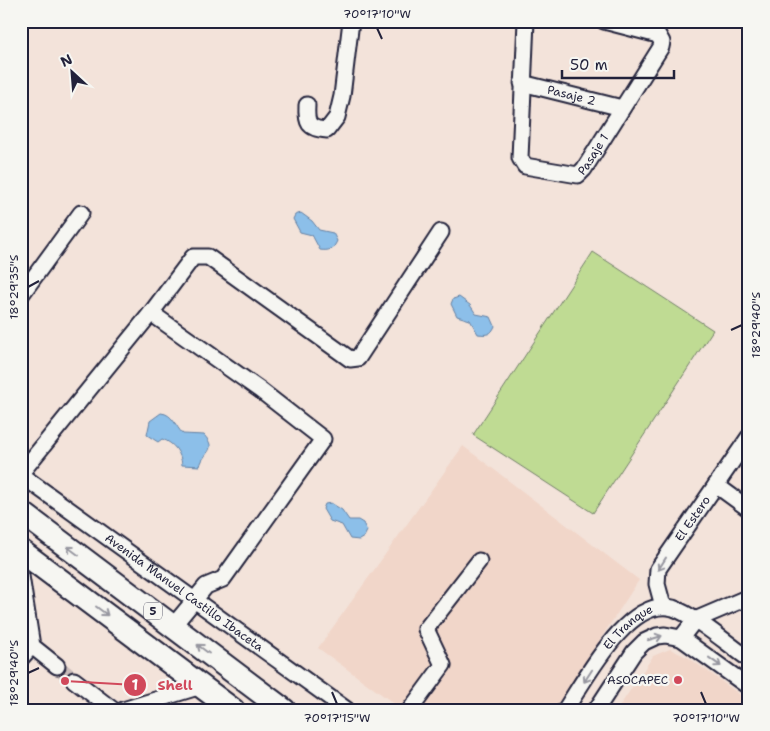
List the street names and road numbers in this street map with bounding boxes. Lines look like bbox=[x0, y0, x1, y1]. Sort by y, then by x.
street label: Pasaje 2 bbox=[546, 82, 597, 109]
street label: Pasaje 1 bbox=[574, 131, 612, 179]
street label: El Estero bbox=[671, 493, 714, 545]
street label: Avenida Manuel Castillo Ibaceta bbox=[102, 530, 267, 655]
street label: El Tranque bbox=[600, 601, 655, 653]
road number: 5 bbox=[144, 602, 162, 620]

